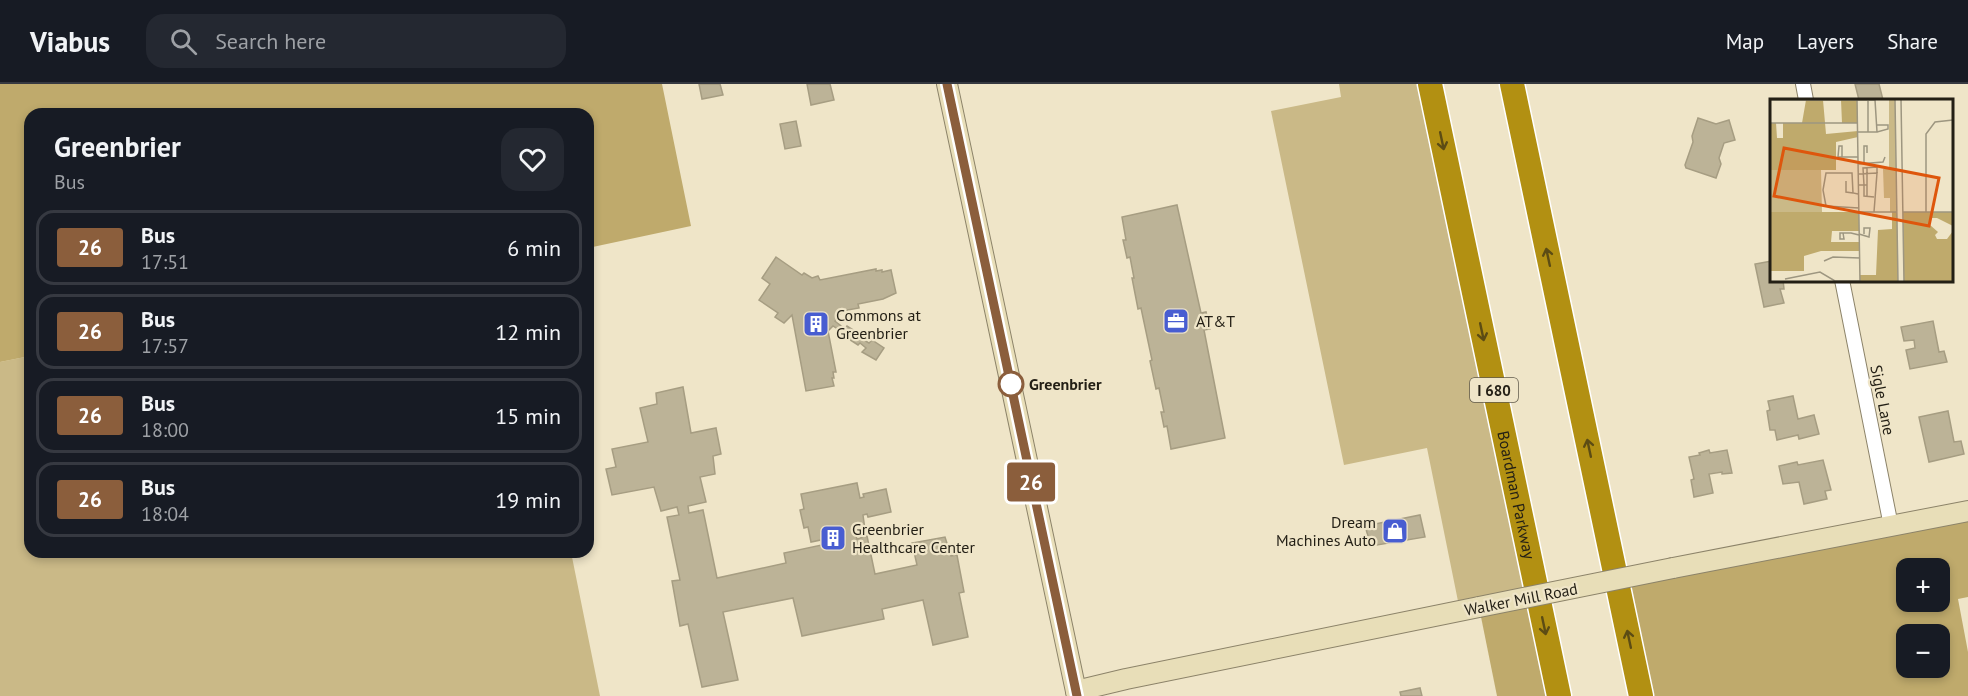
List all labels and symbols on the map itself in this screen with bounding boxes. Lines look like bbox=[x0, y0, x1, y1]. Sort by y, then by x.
inset map bbox=[1770, 99, 1953, 282]
one-way arrow bbox=[1437, 131, 1448, 151]
one-way arrow bbox=[1542, 248, 1553, 267]
place label: Commons at Greenbrier bbox=[836, 305, 921, 343]
office icon: AT&T bbox=[1161, 306, 1191, 336]
building icon: Commons at Greenbrier bbox=[801, 309, 831, 339]
place label: AT&T bbox=[1196, 311, 1235, 331]
one-way arrow bbox=[1477, 322, 1488, 341]
street label: Sigle Lane bbox=[1866, 363, 1900, 437]
marker: Greenbrier bbox=[998, 371, 1024, 397]
place label: Greenbrier bbox=[1029, 374, 1102, 394]
road number: I 680 bbox=[1470, 378, 1518, 402]
street label: Boardman Parkway bbox=[1493, 429, 1540, 561]
one-way arrow bbox=[1582, 439, 1594, 458]
line badge: 26 bbox=[1004, 462, 1058, 502]
place label: Dream Machines Auto bbox=[1276, 512, 1376, 550]
shop icon: Dream Machines Auto bbox=[1380, 516, 1410, 546]
place label: Greenbrier Healthcare Center bbox=[852, 519, 975, 557]
building icon: Greenbrier Healthcare Center bbox=[818, 523, 848, 553]
street label: Walker Mill Road bbox=[1463, 578, 1579, 620]
one-way arrow bbox=[1539, 615, 1550, 635]
one-way arrow bbox=[1623, 629, 1634, 649]

